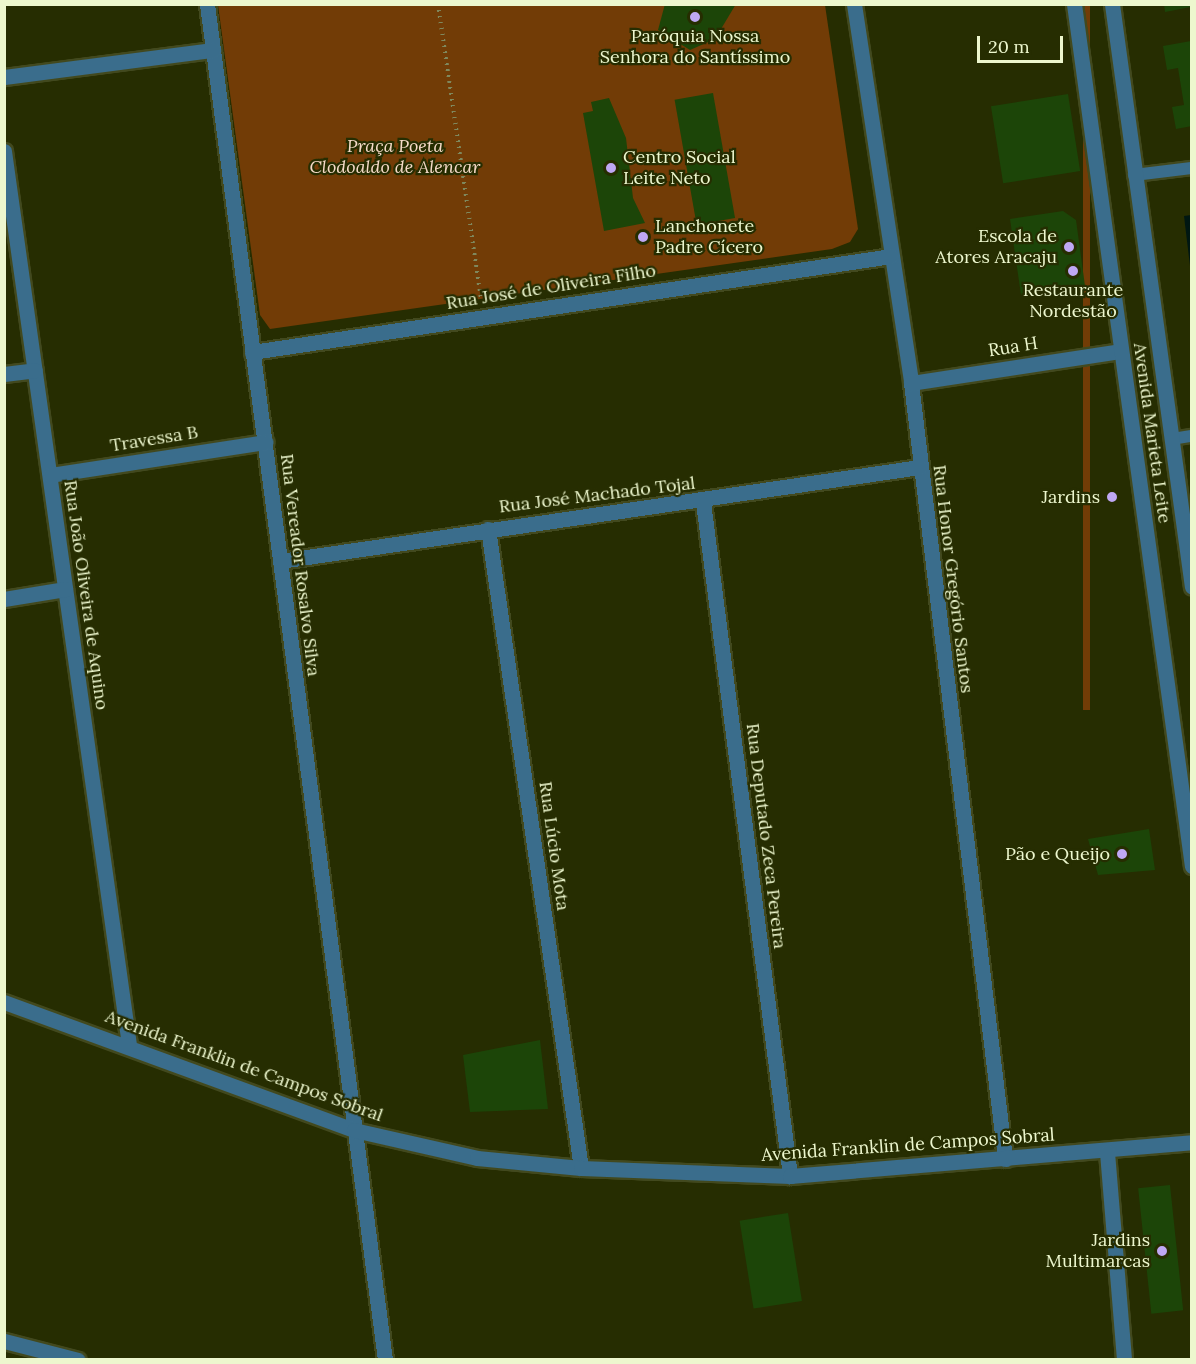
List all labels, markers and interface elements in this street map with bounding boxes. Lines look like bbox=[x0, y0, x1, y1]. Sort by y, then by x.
marker: Paróquia Nossa Senhora do Santíssimo bbox=[688, 10, 702, 24]
scale bar bbox=[980, 24, 1066, 62]
place label: Paróquia Nossa Senhora do Santíssimo bbox=[600, 26, 790, 68]
text: 20 m bbox=[988, 35, 1030, 58]
park label: Praça Poeta Clodoaldo de Alencar bbox=[309, 136, 481, 178]
place label: Centro Social Leite Neto bbox=[623, 147, 736, 190]
marker: Centro Social Leite Neto bbox=[604, 161, 618, 175]
place label: Lanchonete Padre Cícero bbox=[655, 216, 763, 258]
place label: Escola de Atores Aracaju bbox=[935, 226, 1057, 268]
marker: Lanchonete Padre Cícero bbox=[636, 230, 650, 244]
marker: Escola de Atores Aracaju bbox=[1062, 240, 1076, 254]
street label: Rua José de Oliveira Filho bbox=[445, 260, 657, 314]
marker: Restaurante Nordestão bbox=[1066, 264, 1080, 278]
place label: Restaurante Nordestão bbox=[1023, 280, 1123, 322]
street label: Rua H bbox=[987, 332, 1039, 362]
street label: Avenida Marieta Leite bbox=[1129, 341, 1175, 525]
street label: Travessa B bbox=[109, 421, 199, 457]
street label: Rua Vereador Rosalvo Silva bbox=[276, 453, 324, 677]
street label: Rua Honor Gregório Santos bbox=[928, 464, 978, 694]
street label: Rua José Machado Tojal bbox=[498, 472, 696, 518]
street label: Rua João Oliveira de Aquino bbox=[59, 479, 113, 711]
place label: Jardins bbox=[1042, 486, 1100, 508]
marker: Jardins bbox=[1105, 490, 1119, 504]
street label: Rua Deputado Zeca Pereira bbox=[741, 722, 791, 950]
street label: Rua Lúcio Mota bbox=[534, 780, 574, 912]
place label: Pão e Queijo bbox=[1005, 843, 1110, 865]
marker: Pão e Queijo bbox=[1115, 847, 1129, 861]
street label: Avenida Franklin de Campos Sobral bbox=[102, 1006, 386, 1126]
street label: Avenida Franklin de Campos Sobral bbox=[761, 1124, 1055, 1166]
place label: Jardins Multimarcas bbox=[1046, 1230, 1150, 1272]
marker: Jardins Multimarcas bbox=[1155, 1244, 1169, 1258]

